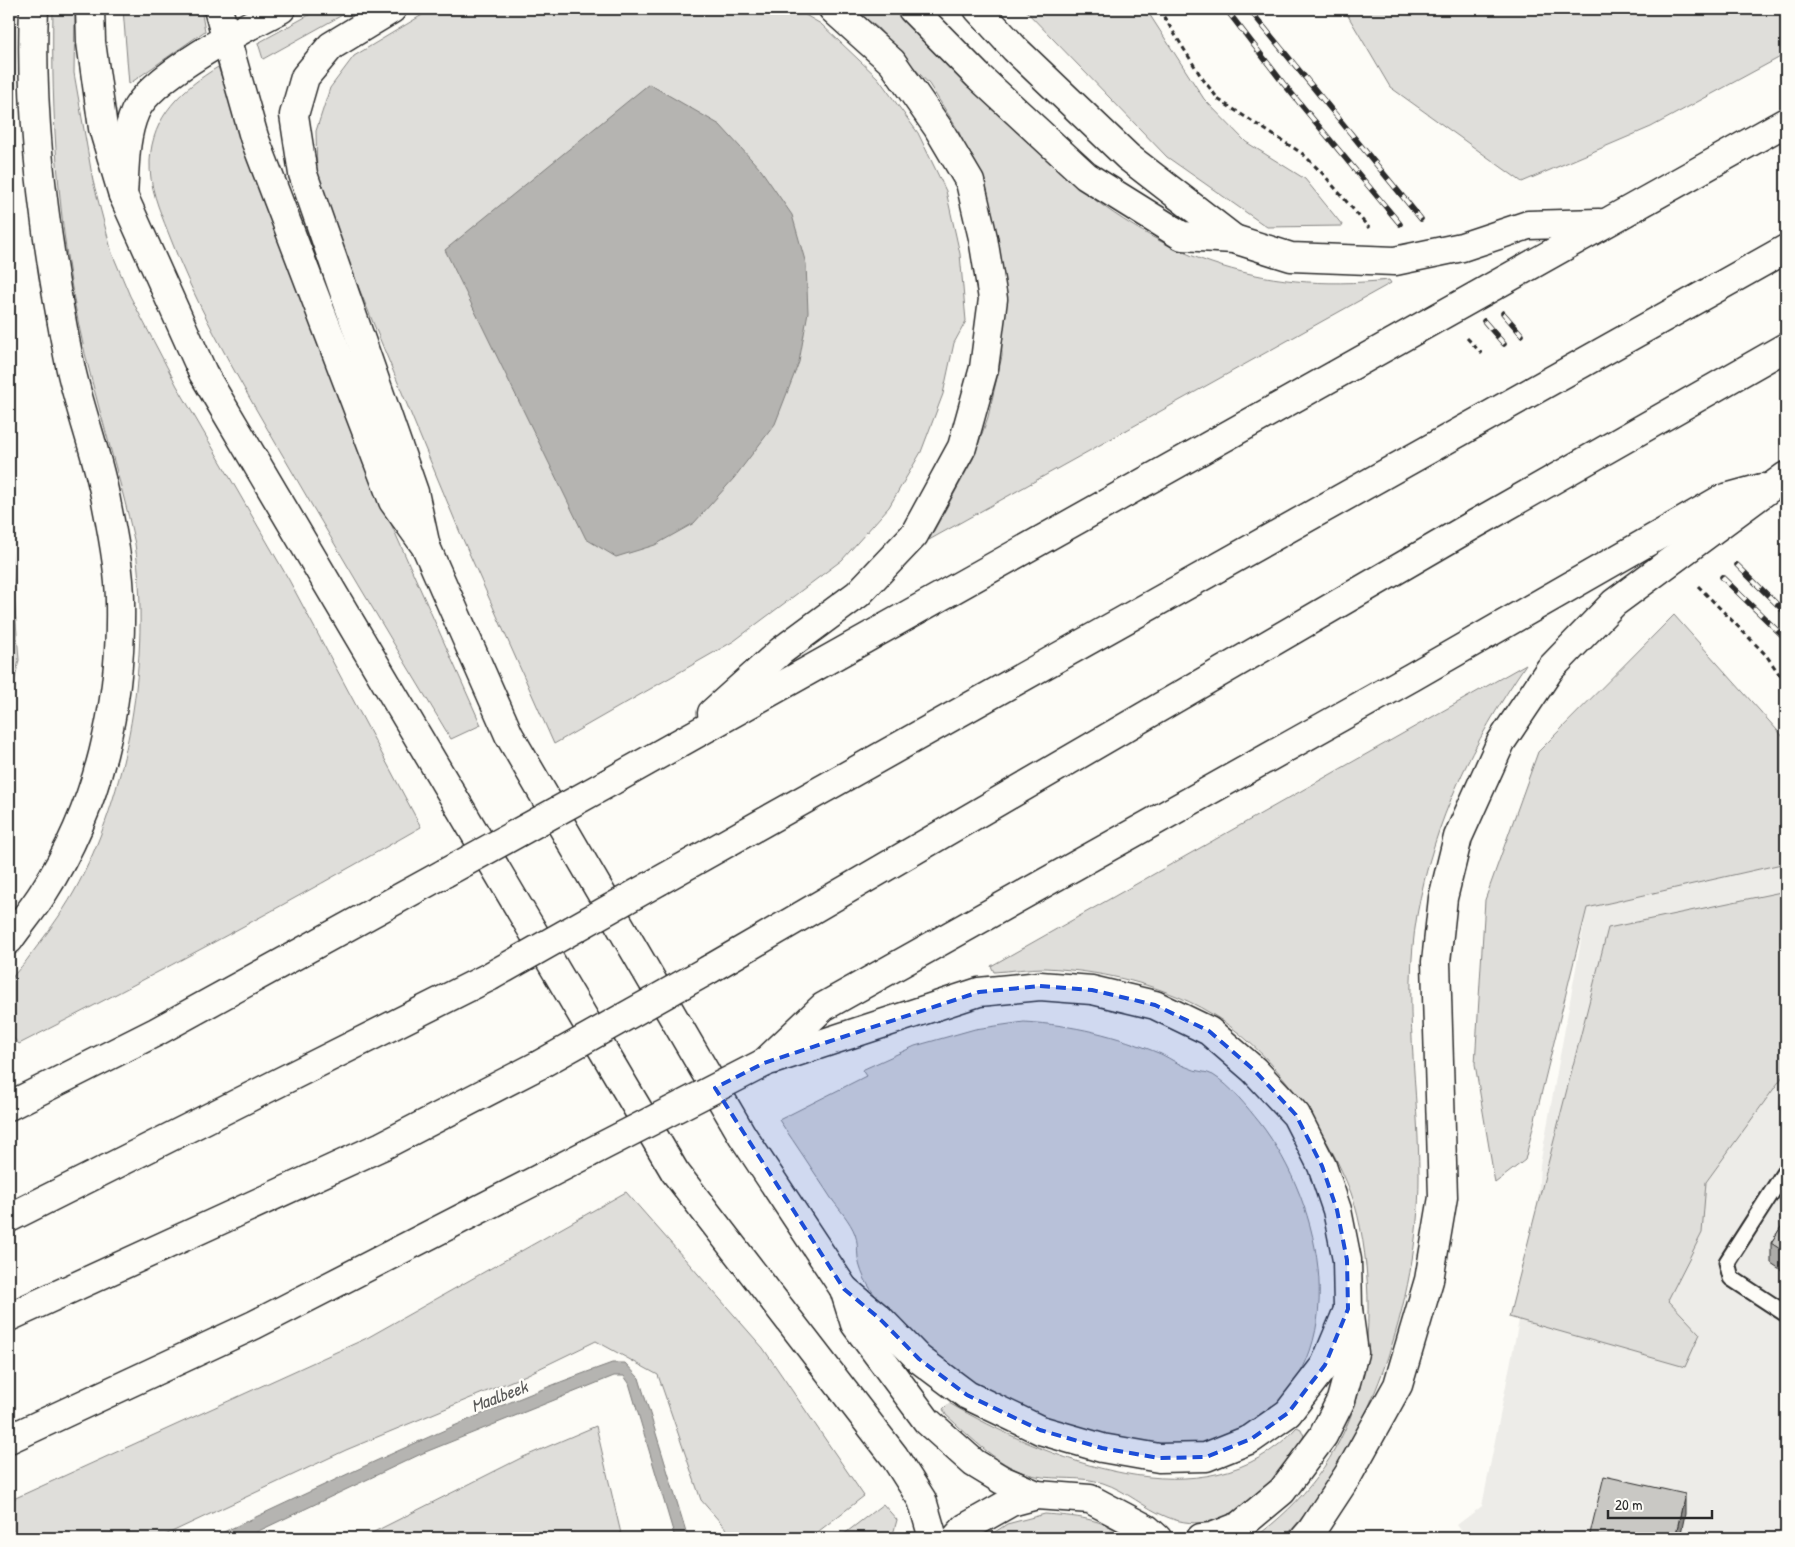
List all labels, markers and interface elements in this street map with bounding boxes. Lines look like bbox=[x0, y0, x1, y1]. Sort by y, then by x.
water label: Maalbeek bbox=[467, 1373, 532, 1418]
scale bar bbox=[1608, 1487, 1711, 1519]
text: 20 m bbox=[1615, 1494, 1642, 1515]

